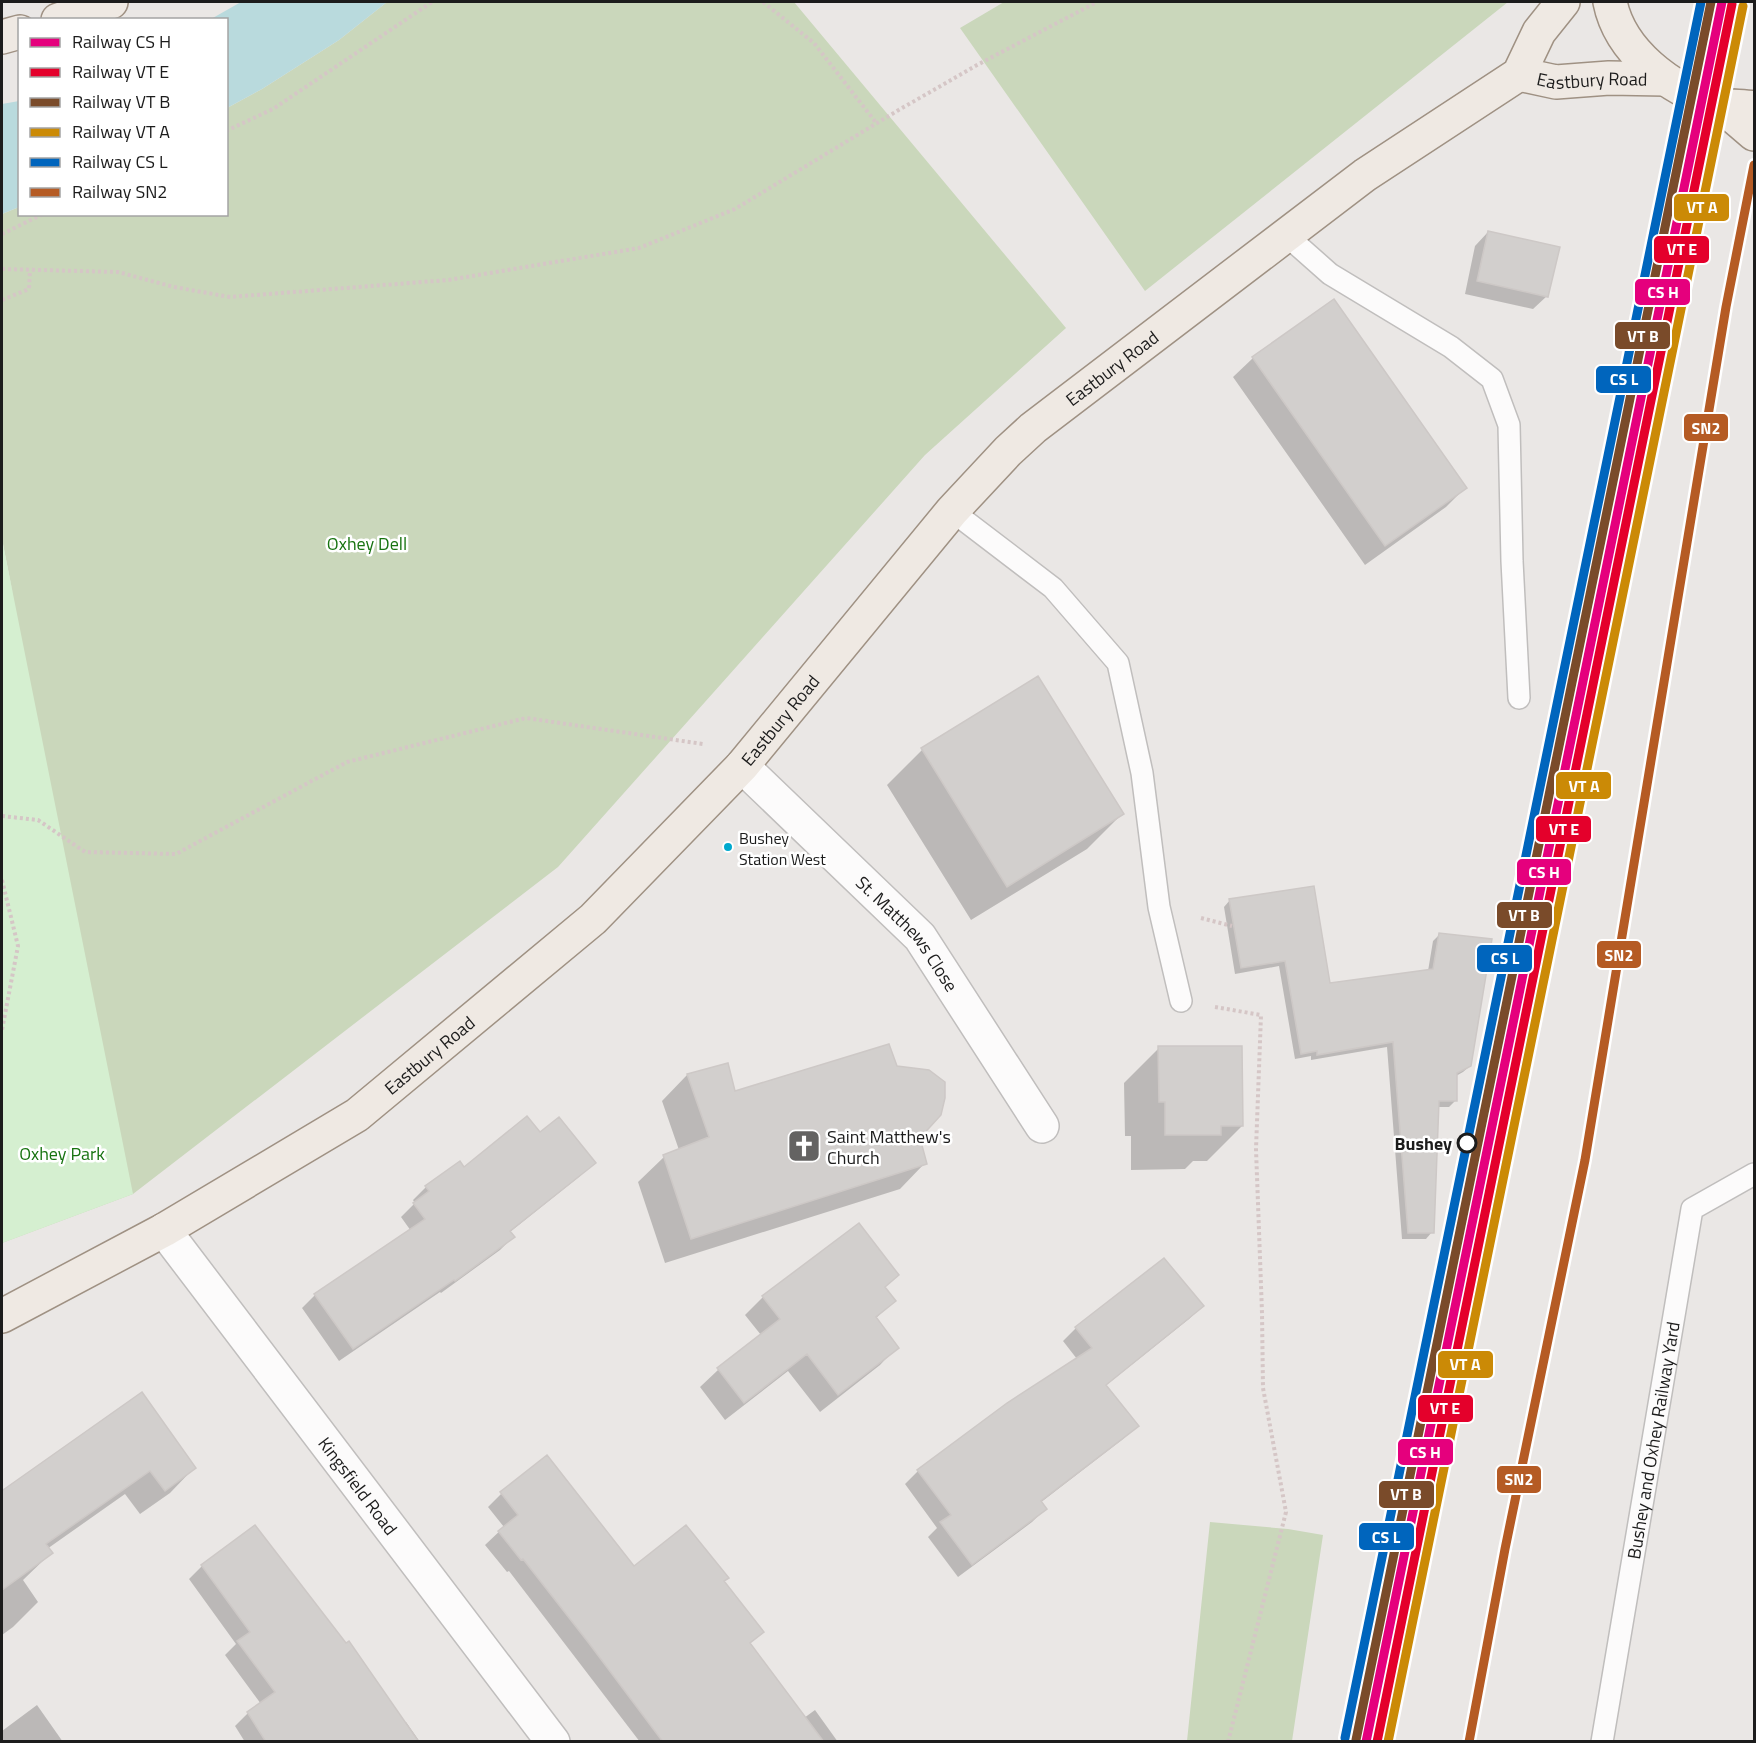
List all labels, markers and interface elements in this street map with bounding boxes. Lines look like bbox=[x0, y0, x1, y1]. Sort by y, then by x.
legend bbox=[18, 18, 228, 216]
text: Railway CS H bbox=[72, 28, 171, 55]
text: Railway VT E bbox=[72, 58, 169, 85]
street label: Eastbury Road bbox=[1534, 64, 1648, 95]
text: Railway VT B bbox=[72, 88, 170, 115]
text: Railway VT A bbox=[72, 118, 170, 145]
text: Railway CS L bbox=[72, 148, 168, 175]
text: Railway SN2 bbox=[72, 178, 167, 205]
line badge: VT A bbox=[1673, 193, 1730, 222]
text: VT A bbox=[1686, 195, 1718, 219]
line badge: VT E bbox=[1653, 235, 1710, 264]
text: VT E bbox=[1667, 237, 1697, 261]
line badge: CS H bbox=[1634, 278, 1691, 306]
text: CS H bbox=[1647, 280, 1679, 304]
line badge: VT B bbox=[1614, 321, 1671, 350]
street label: Eastbury Road bbox=[1060, 324, 1164, 412]
text: VT B bbox=[1627, 324, 1659, 348]
line badge: CS L bbox=[1595, 365, 1652, 394]
text: CS L bbox=[1610, 367, 1639, 391]
line badge: SN2 bbox=[1683, 413, 1729, 442]
text: SN2 bbox=[1692, 416, 1720, 440]
park label: Oxhey Dell bbox=[327, 530, 407, 557]
street label: Eastbury Road bbox=[734, 669, 825, 771]
line badge: VT A bbox=[1555, 771, 1612, 800]
text: VT A bbox=[1568, 774, 1600, 798]
line badge: VT E bbox=[1535, 815, 1592, 843]
text: VT E bbox=[1549, 817, 1579, 841]
place label: Bushey Station West bbox=[739, 826, 826, 871]
marker: Bushey Station West bbox=[722, 841, 734, 853]
line badge: CS H bbox=[1516, 858, 1572, 886]
text: CS H bbox=[1528, 860, 1560, 884]
street label: St. Matthews Close bbox=[850, 869, 965, 997]
line badge: VT B bbox=[1496, 901, 1553, 929]
text: VT B bbox=[1508, 903, 1540, 927]
line badge: SN2 bbox=[1596, 940, 1642, 969]
text: SN2 bbox=[1605, 943, 1633, 967]
line badge: CS L bbox=[1476, 944, 1533, 973]
text: CS L bbox=[1491, 946, 1520, 970]
street label: Eastbury Road bbox=[378, 1009, 480, 1101]
place label: Saint Matthew's Church bbox=[827, 1123, 951, 1171]
church icon: Saint Matthew's Church bbox=[786, 1128, 822, 1164]
place label: Bushey bbox=[1395, 1130, 1452, 1157]
marker: Bushey bbox=[1457, 1133, 1477, 1153]
park label: Oxhey Park bbox=[19, 1140, 105, 1167]
street label: Bushey and Oxhey Railway Yard bbox=[1620, 1319, 1686, 1561]
line badge: VT A bbox=[1437, 1350, 1494, 1379]
text: VT A bbox=[1449, 1352, 1481, 1376]
line badge: VT E bbox=[1417, 1394, 1474, 1423]
text: VT E bbox=[1430, 1396, 1460, 1420]
street label: Kingsfield Road bbox=[312, 1431, 404, 1540]
line badge: CS H bbox=[1397, 1438, 1454, 1466]
text: CS H bbox=[1409, 1440, 1441, 1464]
line badge: SN2 bbox=[1496, 1465, 1542, 1494]
text: SN2 bbox=[1505, 1467, 1533, 1491]
line badge: VT B bbox=[1378, 1480, 1435, 1509]
text: VT B bbox=[1390, 1482, 1422, 1506]
line badge: CS L bbox=[1358, 1522, 1415, 1551]
text: CS L bbox=[1372, 1525, 1401, 1549]

